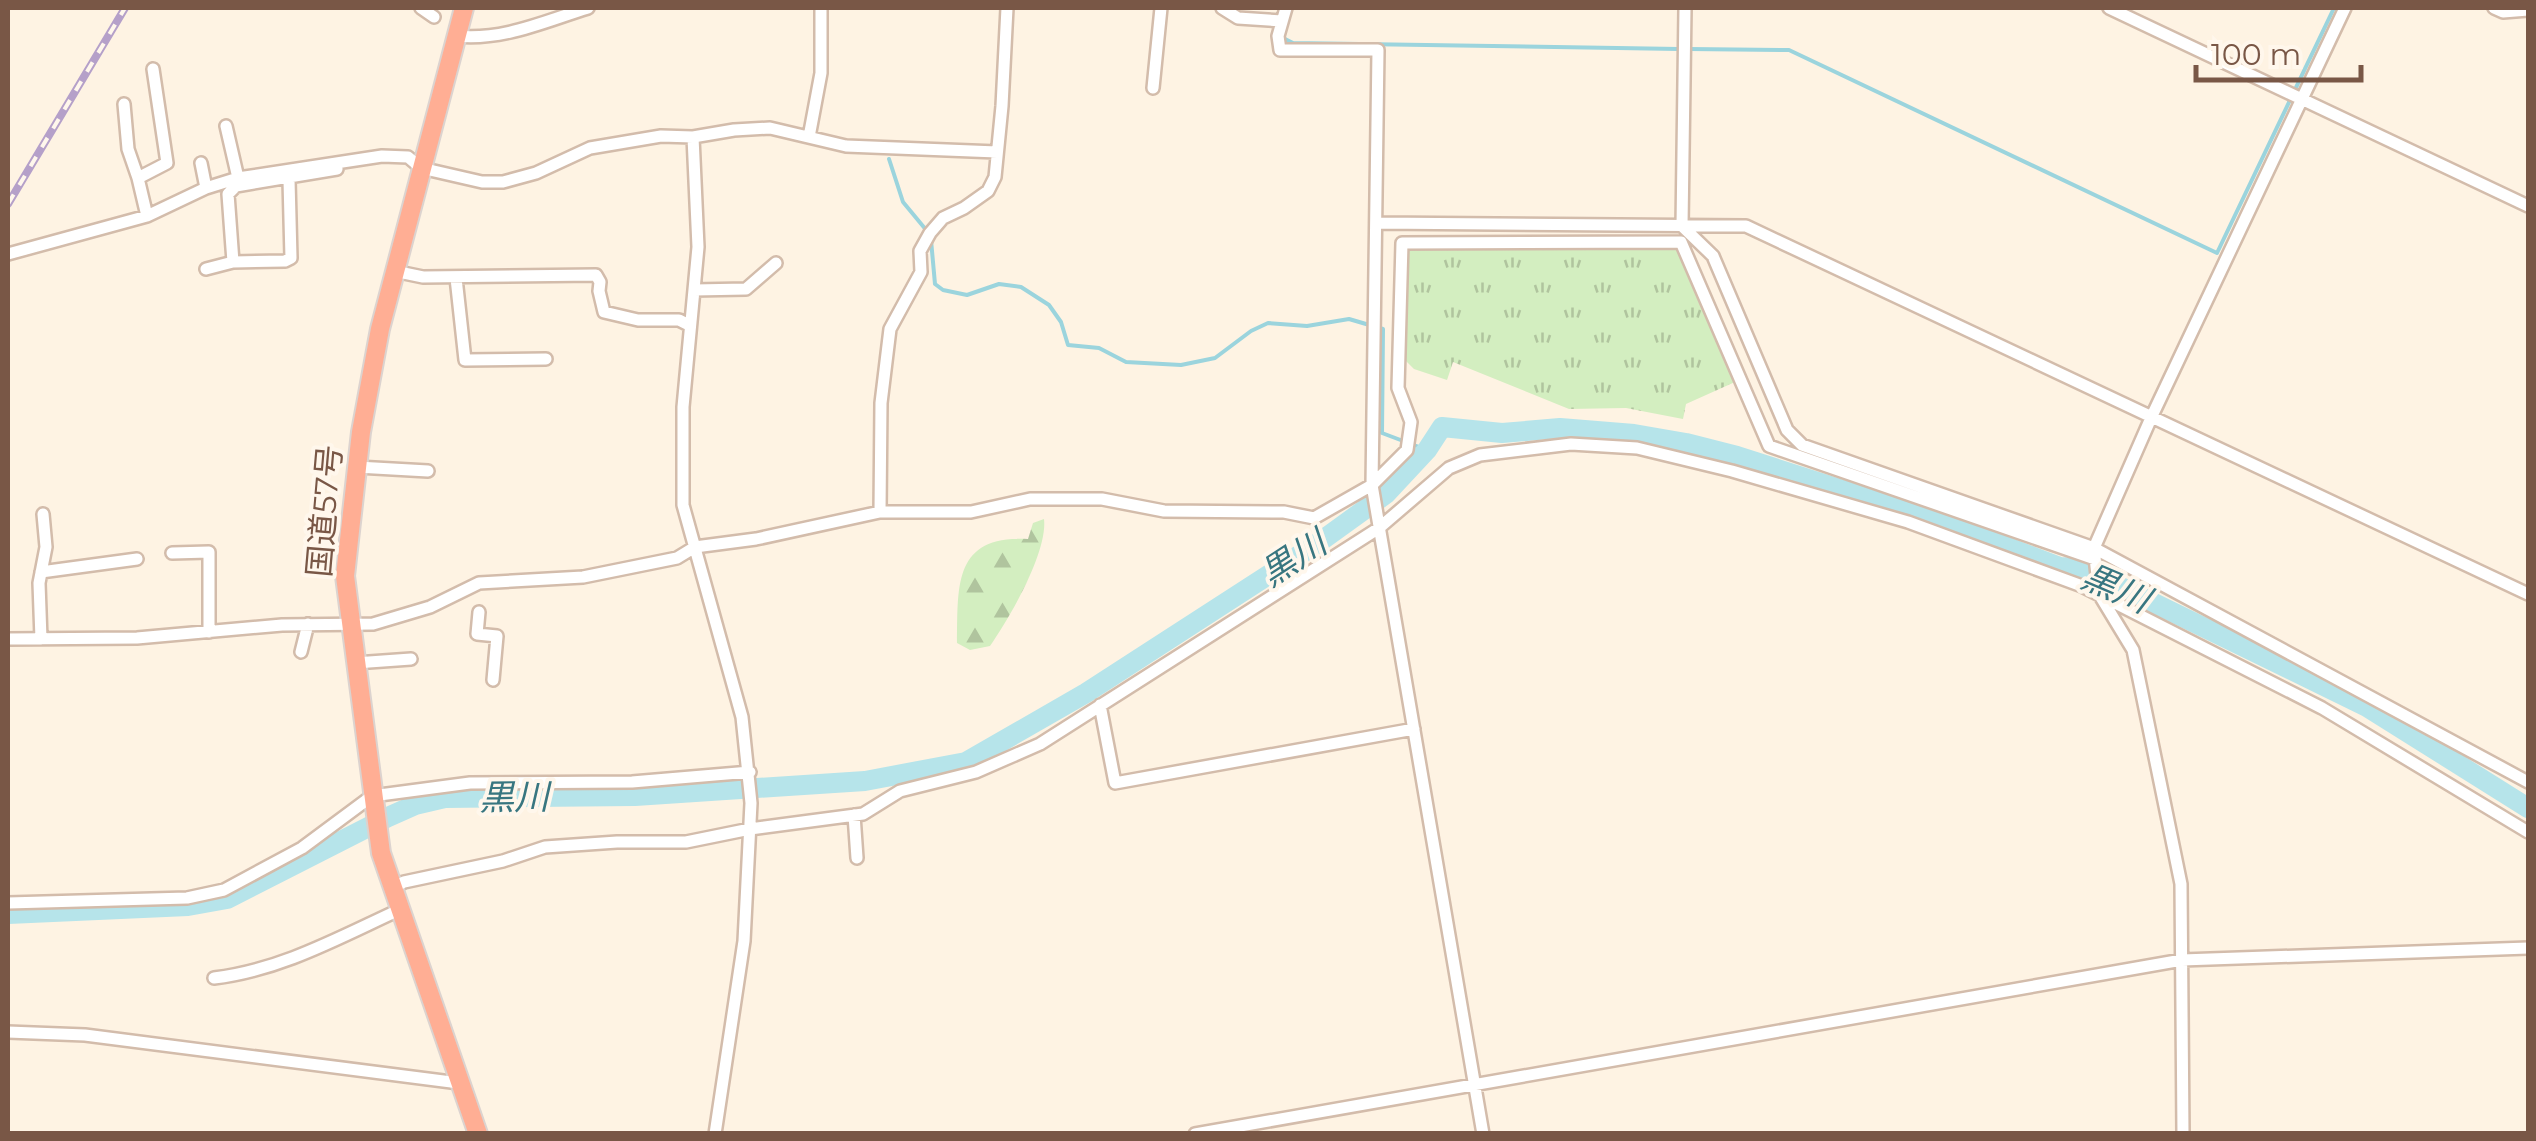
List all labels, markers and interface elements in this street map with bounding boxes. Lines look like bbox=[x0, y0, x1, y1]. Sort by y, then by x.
scale bar bbox=[2196, 20, 2361, 82]
text: 100 m bbox=[2211, 36, 2301, 73]
street label: 国道57号 bbox=[299, 443, 349, 579]
water label: 黒川 bbox=[1252, 519, 1337, 595]
water label: 黒川 bbox=[2075, 555, 2160, 623]
water label: 黒川 bbox=[479, 775, 553, 819]

